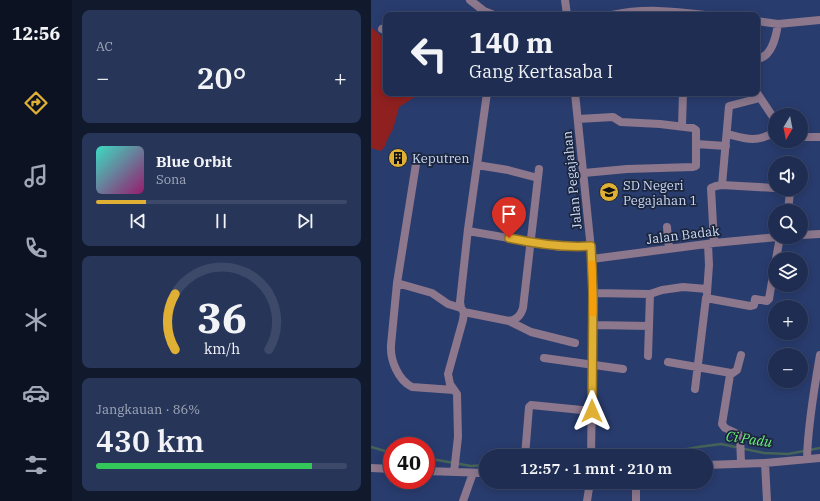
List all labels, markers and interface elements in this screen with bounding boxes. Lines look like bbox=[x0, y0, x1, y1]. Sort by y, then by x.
text: 12:56 bbox=[12, 22, 60, 45]
text: 140 m bbox=[469, 24, 553, 61]
icon: left bbox=[403, 28, 455, 80]
text: AC bbox=[96, 38, 113, 55]
text: 20° bbox=[196, 58, 247, 97]
text: Gang Kertasaba I bbox=[469, 60, 613, 83]
text: − bbox=[96, 63, 109, 92]
text: + bbox=[334, 63, 347, 92]
icon: directions bbox=[22, 89, 50, 117]
north arrow bbox=[768, 108, 808, 148]
map controls bbox=[768, 108, 808, 388]
street label: Jalan Pegajahan bbox=[558, 130, 586, 230]
building icon: Keputren bbox=[387, 147, 409, 169]
place label: Keputren bbox=[412, 150, 469, 167]
text: Blue Orbit bbox=[156, 152, 232, 171]
button: sound bbox=[768, 156, 808, 196]
icon: music bbox=[22, 162, 50, 190]
text: Sona bbox=[156, 171, 186, 188]
place label: SD Negeri Pegajahan 1 bbox=[623, 177, 697, 209]
school or university icon: SD Negeri Pegajahan 1 bbox=[598, 181, 620, 203]
pin bbox=[492, 197, 526, 238]
icon: arrive bbox=[498, 203, 520, 225]
button: search bbox=[768, 204, 808, 244]
icon: previous bbox=[127, 210, 149, 232]
icon: pause bbox=[210, 210, 232, 232]
icon: next bbox=[294, 210, 316, 232]
street label: Jalan Badak bbox=[645, 222, 721, 248]
icon: phone bbox=[22, 234, 50, 262]
button: layers bbox=[768, 252, 808, 292]
text: 36 bbox=[197, 290, 246, 344]
button: + bbox=[768, 300, 808, 340]
icon: climate bbox=[22, 306, 50, 334]
text: km/h bbox=[203, 338, 240, 357]
button: − bbox=[768, 348, 808, 388]
icon: car bbox=[22, 379, 50, 407]
position arrow bbox=[571, 390, 613, 432]
text: Jangkauan · 86% bbox=[96, 401, 200, 418]
text: 430 km bbox=[96, 421, 204, 460]
water label: Ci Padu bbox=[725, 427, 773, 451]
speed limit sign: 40 bbox=[383, 437, 435, 489]
icon: filters bbox=[22, 451, 50, 479]
text: 12:57 · 1 mnt · 210 m bbox=[520, 459, 672, 478]

